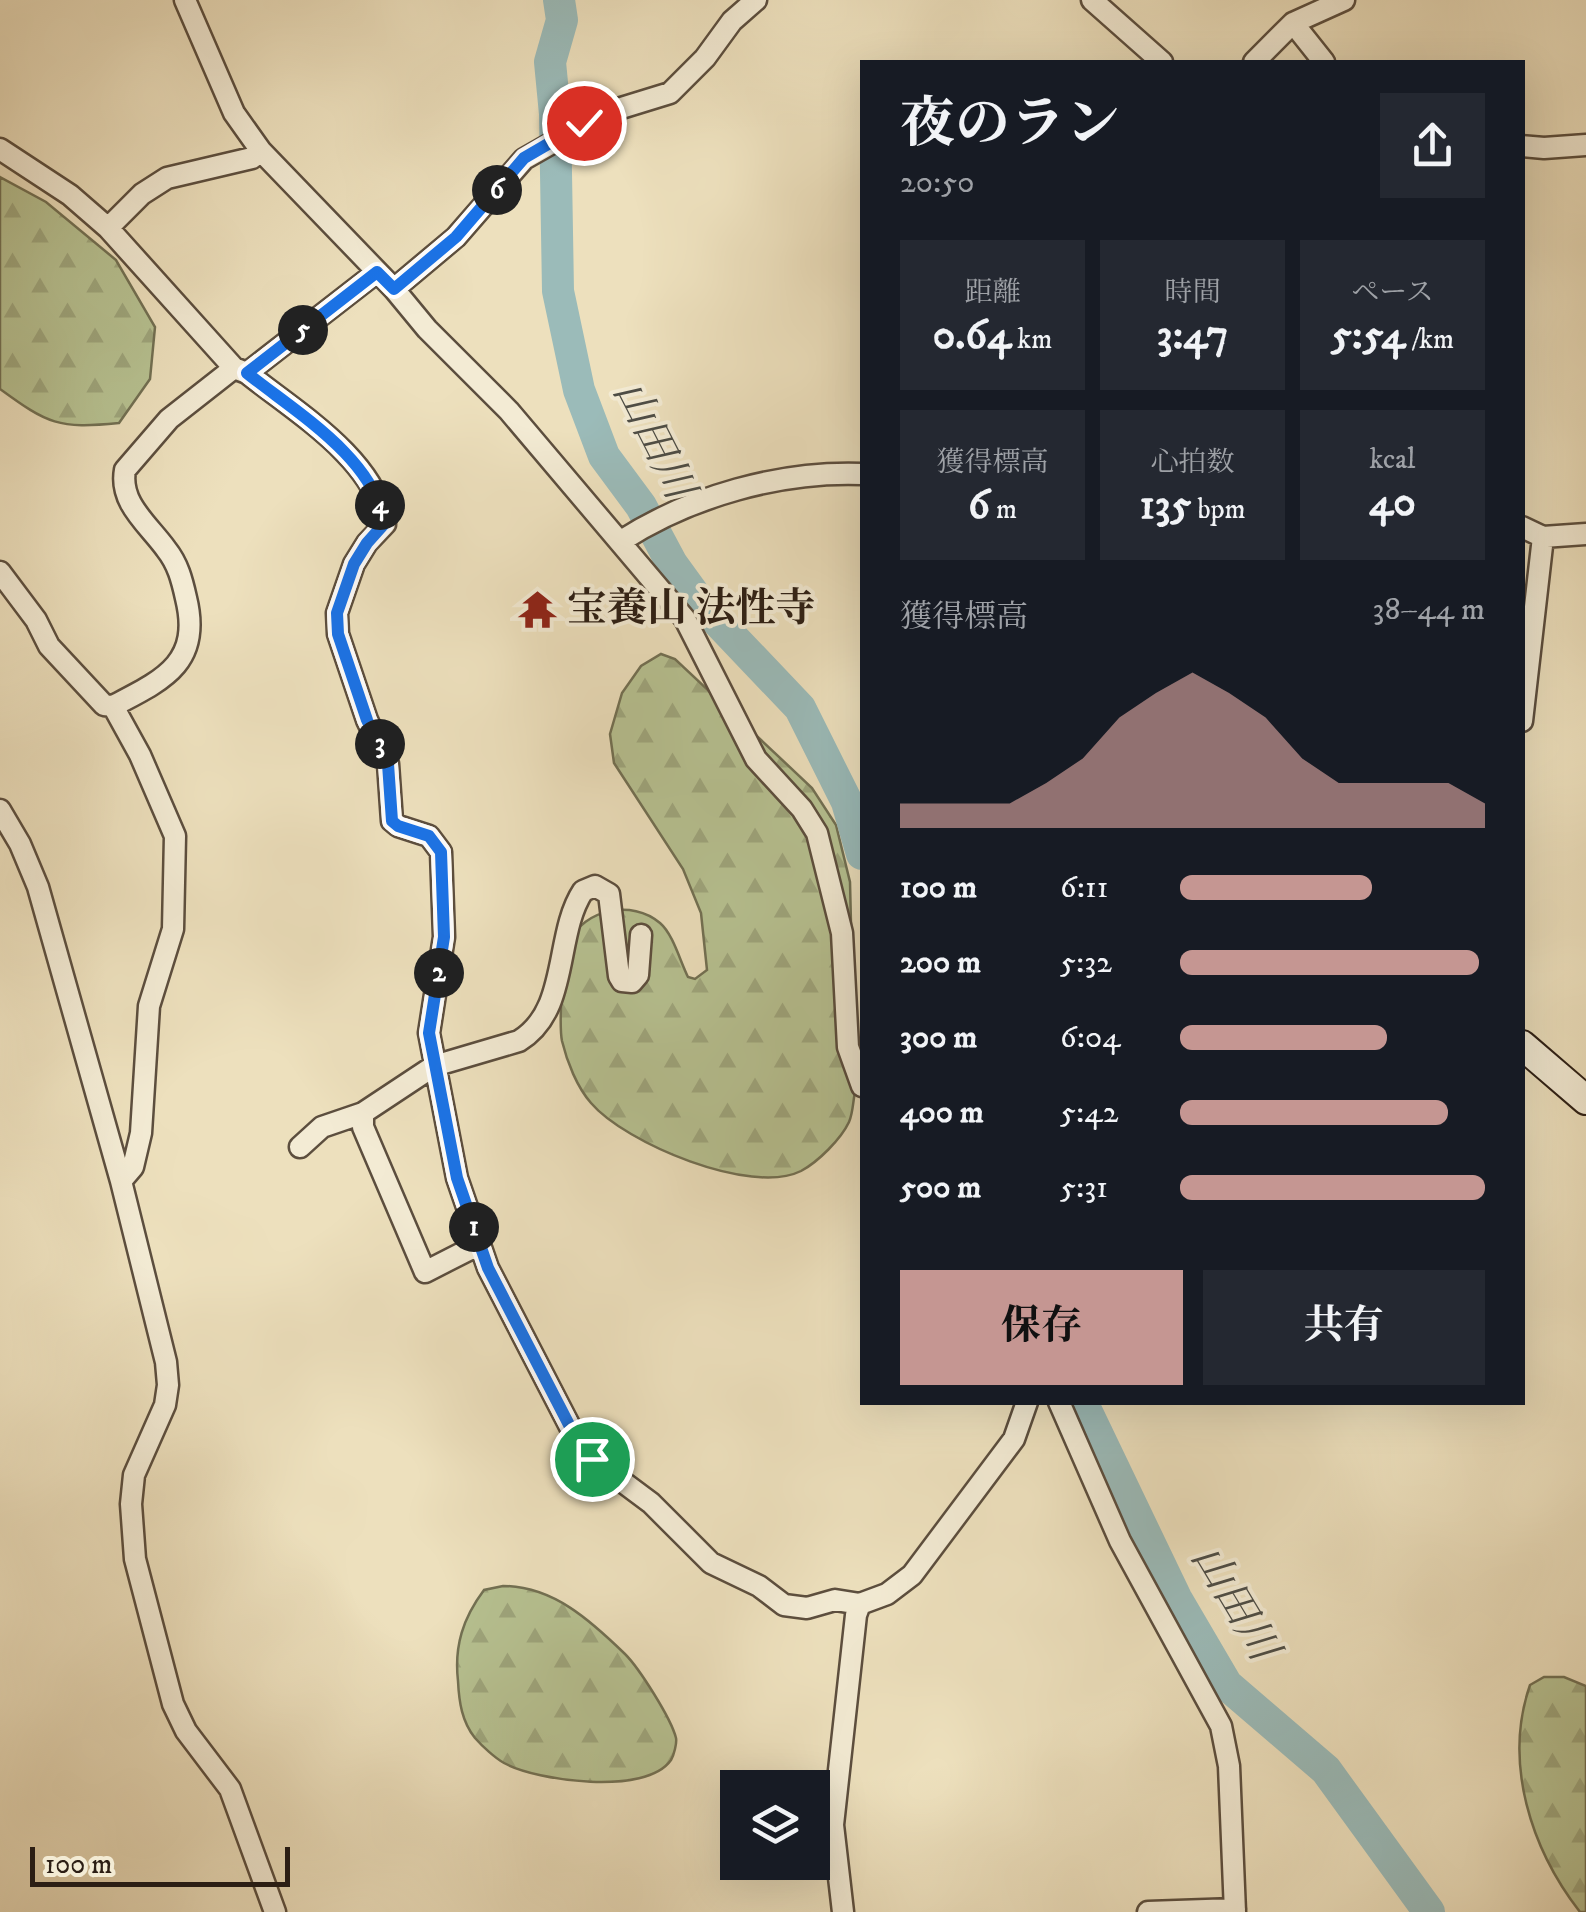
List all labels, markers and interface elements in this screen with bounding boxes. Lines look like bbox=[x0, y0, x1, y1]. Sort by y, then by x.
pin bbox=[542, 81, 627, 166]
text: 夜のラン bbox=[900, 91, 1120, 160]
button: share bbox=[1380, 93, 1485, 198]
icon: check bbox=[557, 96, 612, 151]
text: 20:50 bbox=[900, 163, 974, 203]
pin: 6 bbox=[472, 165, 522, 215]
text: 6 bbox=[490, 172, 504, 207]
text: 距離 bbox=[964, 275, 1021, 310]
text: 時間 bbox=[1164, 275, 1221, 310]
text: ペース bbox=[1351, 275, 1434, 310]
pin: 5 bbox=[278, 305, 328, 355]
text: 0.64 bbox=[933, 310, 1011, 362]
text: 3:47 bbox=[1157, 310, 1228, 362]
text: 5:54 bbox=[1331, 310, 1406, 362]
text: 5 bbox=[296, 312, 310, 347]
text: km bbox=[1011, 322, 1052, 357]
text: /km bbox=[1406, 322, 1454, 357]
water label: 山田川 bbox=[601, 372, 707, 511]
text: kcal bbox=[1370, 442, 1415, 477]
text: 獲得標高 bbox=[936, 445, 1049, 480]
text: 心拍数 bbox=[1150, 445, 1235, 480]
text: 40 bbox=[1369, 477, 1416, 529]
pin: 4 bbox=[355, 480, 405, 530]
text: 6 bbox=[968, 480, 990, 532]
text: 135 bbox=[1139, 480, 1191, 532]
text: 4 bbox=[372, 487, 388, 522]
text: m bbox=[990, 492, 1017, 527]
text: bpm bbox=[1191, 492, 1246, 527]
place label: 宝養山 法性寺 bbox=[567, 585, 816, 635]
temple icon: 宝養山 法性寺 bbox=[516, 589, 558, 631]
text: 38–44 m bbox=[1372, 590, 1485, 630]
text: 獲得標高 bbox=[900, 598, 1028, 638]
pin: 3 bbox=[355, 719, 405, 769]
text: 3 bbox=[375, 726, 385, 761]
text: 100 m bbox=[900, 868, 977, 908]
text: 6:11 bbox=[1060, 868, 1109, 908]
text: 200 m bbox=[900, 943, 981, 983]
text: 5:32 bbox=[1060, 943, 1112, 983]
pin: 2 bbox=[414, 948, 464, 998]
text: 2 bbox=[432, 955, 446, 990]
text: 300 m bbox=[900, 1018, 977, 1058]
text: 6:04 bbox=[1060, 1018, 1121, 1058]
text: 400 m bbox=[900, 1093, 984, 1133]
text: 5:42 bbox=[1060, 1093, 1118, 1133]
text: 500 m bbox=[900, 1168, 981, 1208]
text: 5:31 bbox=[1060, 1168, 1108, 1208]
pin: 1 bbox=[449, 1202, 499, 1252]
text: 1 bbox=[469, 1209, 479, 1244]
button: 保存 bbox=[900, 1270, 1183, 1385]
button: 共有 bbox=[1203, 1270, 1485, 1385]
pin bbox=[550, 1417, 635, 1502]
icon: arrive bbox=[565, 1432, 620, 1487]
water label: 山田川 bbox=[1179, 1536, 1291, 1674]
map controls bbox=[720, 1770, 830, 1880]
button: layers bbox=[720, 1770, 830, 1880]
scale bar bbox=[30, 1842, 290, 1886]
text: 100 m bbox=[45, 1847, 112, 1882]

